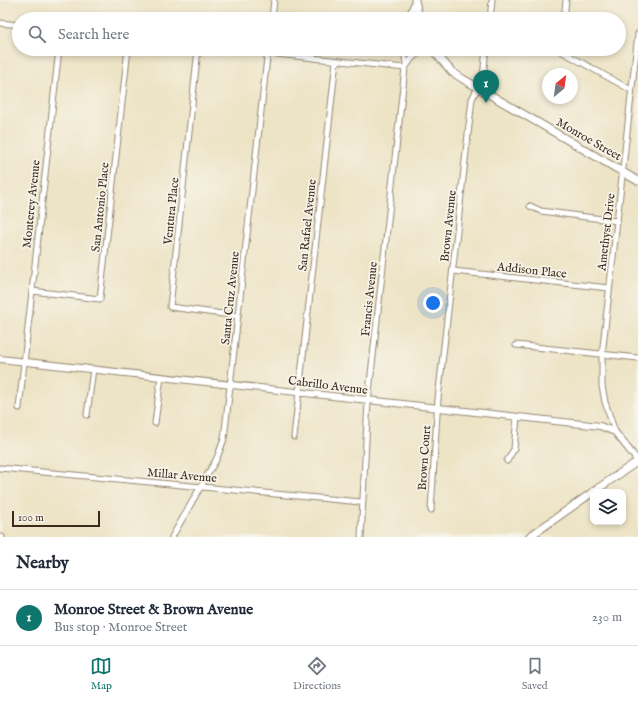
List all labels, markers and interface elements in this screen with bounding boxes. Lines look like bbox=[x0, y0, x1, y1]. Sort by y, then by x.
search box bbox=[12, 12, 626, 56]
icon: search bbox=[26, 23, 48, 45]
text: Search here bbox=[58, 25, 129, 44]
north arrow bbox=[542, 68, 578, 104]
pin: 1 bbox=[473, 70, 499, 103]
street label: Monroe Street bbox=[553, 115, 624, 164]
street label: Monterey Avenue bbox=[19, 159, 44, 249]
street label: San Antonio Place bbox=[88, 161, 113, 253]
street label: Ventura Place bbox=[160, 176, 183, 247]
street label: San Rafael Avenue bbox=[295, 178, 320, 272]
street label: Brown Avenue bbox=[437, 189, 460, 263]
street label: Amethyst Drive bbox=[594, 192, 619, 273]
street label: Santa Cruz Avenue bbox=[218, 250, 243, 345]
street label: Addison Place bbox=[495, 259, 568, 282]
street label: Francis Avenue bbox=[358, 260, 381, 337]
your location bbox=[423, 293, 443, 313]
street label: Cabrillo Avenue bbox=[287, 373, 369, 398]
street label: Brown Court bbox=[415, 425, 434, 491]
street label: Millar Avenue bbox=[146, 465, 218, 486]
map controls bbox=[590, 489, 626, 525]
button: layers bbox=[590, 489, 626, 525]
scale bar bbox=[12, 509, 100, 528]
text: 100 m bbox=[18, 511, 44, 525]
text: Nearby bbox=[16, 553, 69, 574]
text: Monroe Street & Brown Avenue bbox=[54, 600, 253, 619]
text: 1 bbox=[27, 609, 31, 626]
text: 230 m bbox=[592, 609, 622, 626]
text: Bus stop · Monroe Street bbox=[54, 619, 187, 636]
tab: Map bbox=[90, 655, 112, 693]
tab: Directions bbox=[293, 655, 341, 693]
tab: Saved bbox=[522, 655, 548, 693]

